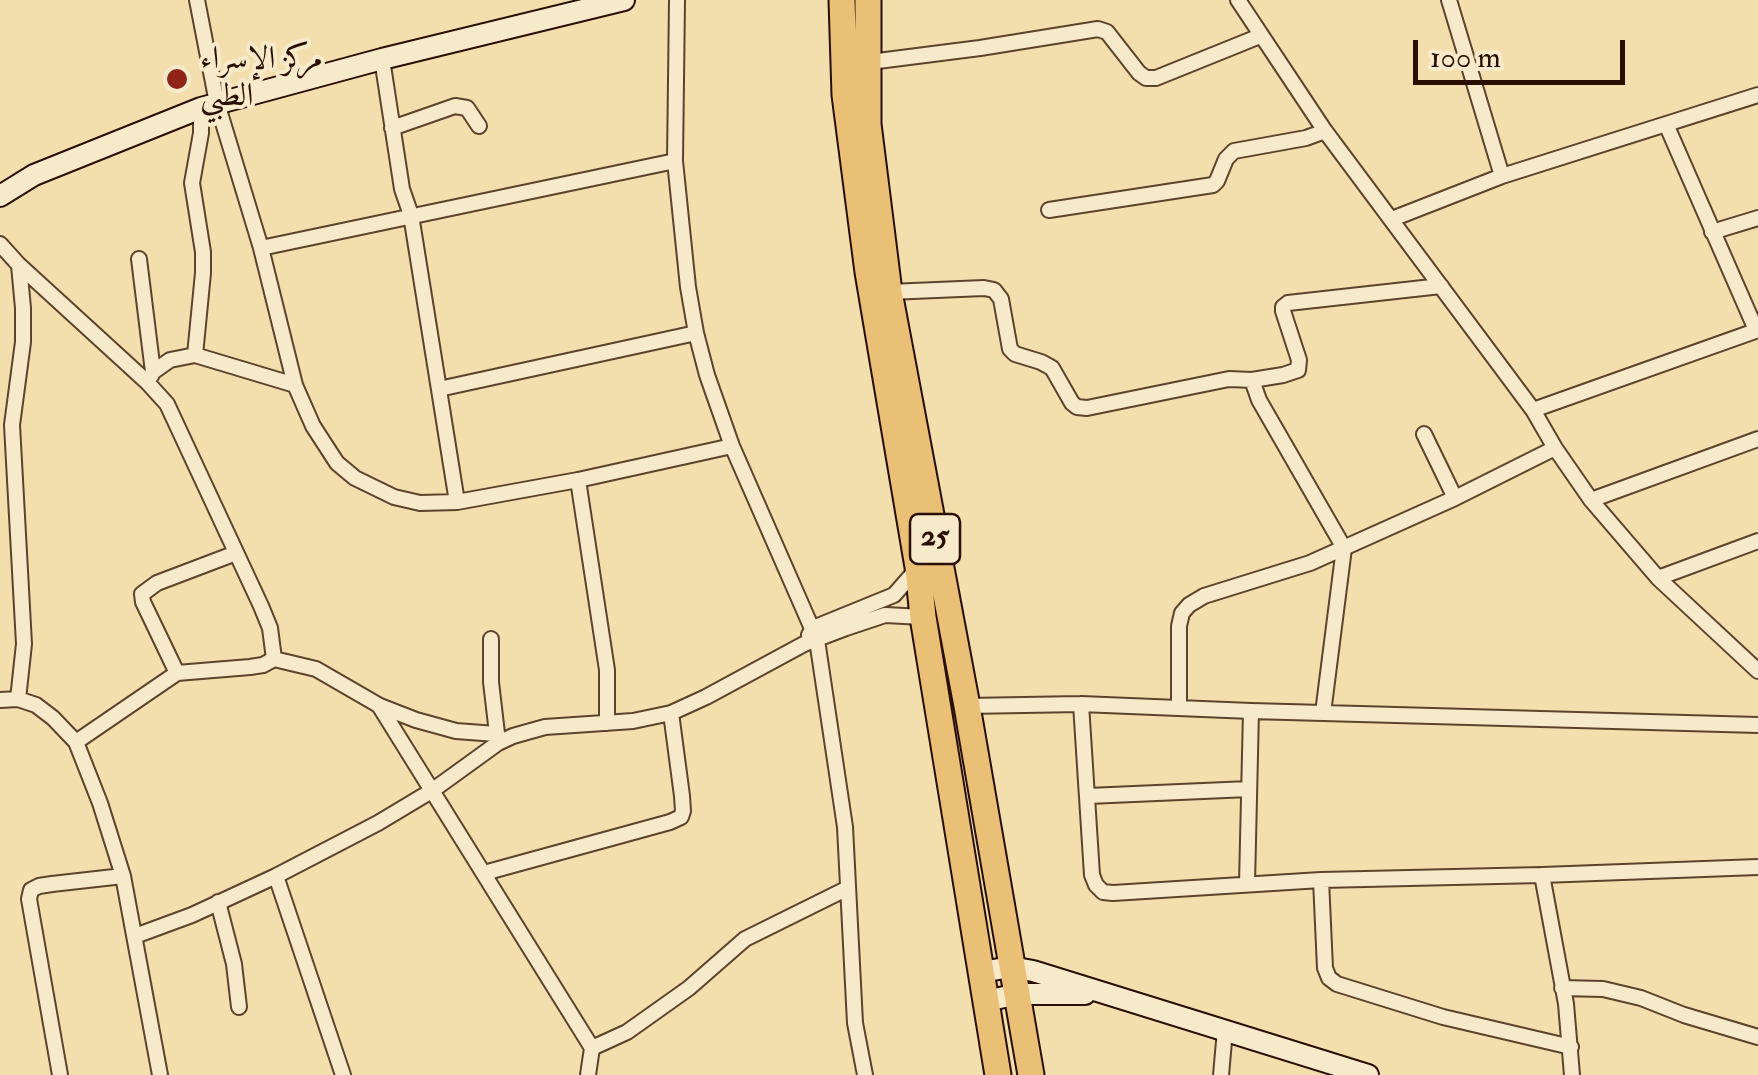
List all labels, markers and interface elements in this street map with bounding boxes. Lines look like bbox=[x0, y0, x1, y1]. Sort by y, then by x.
scale bar bbox=[1418, 20, 1630, 82]
text: 100 m bbox=[1430, 39, 1501, 76]
place label: مركز الإسراء الطبي bbox=[200, 42, 323, 117]
marker: مركز الإسراء الطبي bbox=[164, 66, 190, 92]
road number: 25 bbox=[910, 514, 960, 564]

